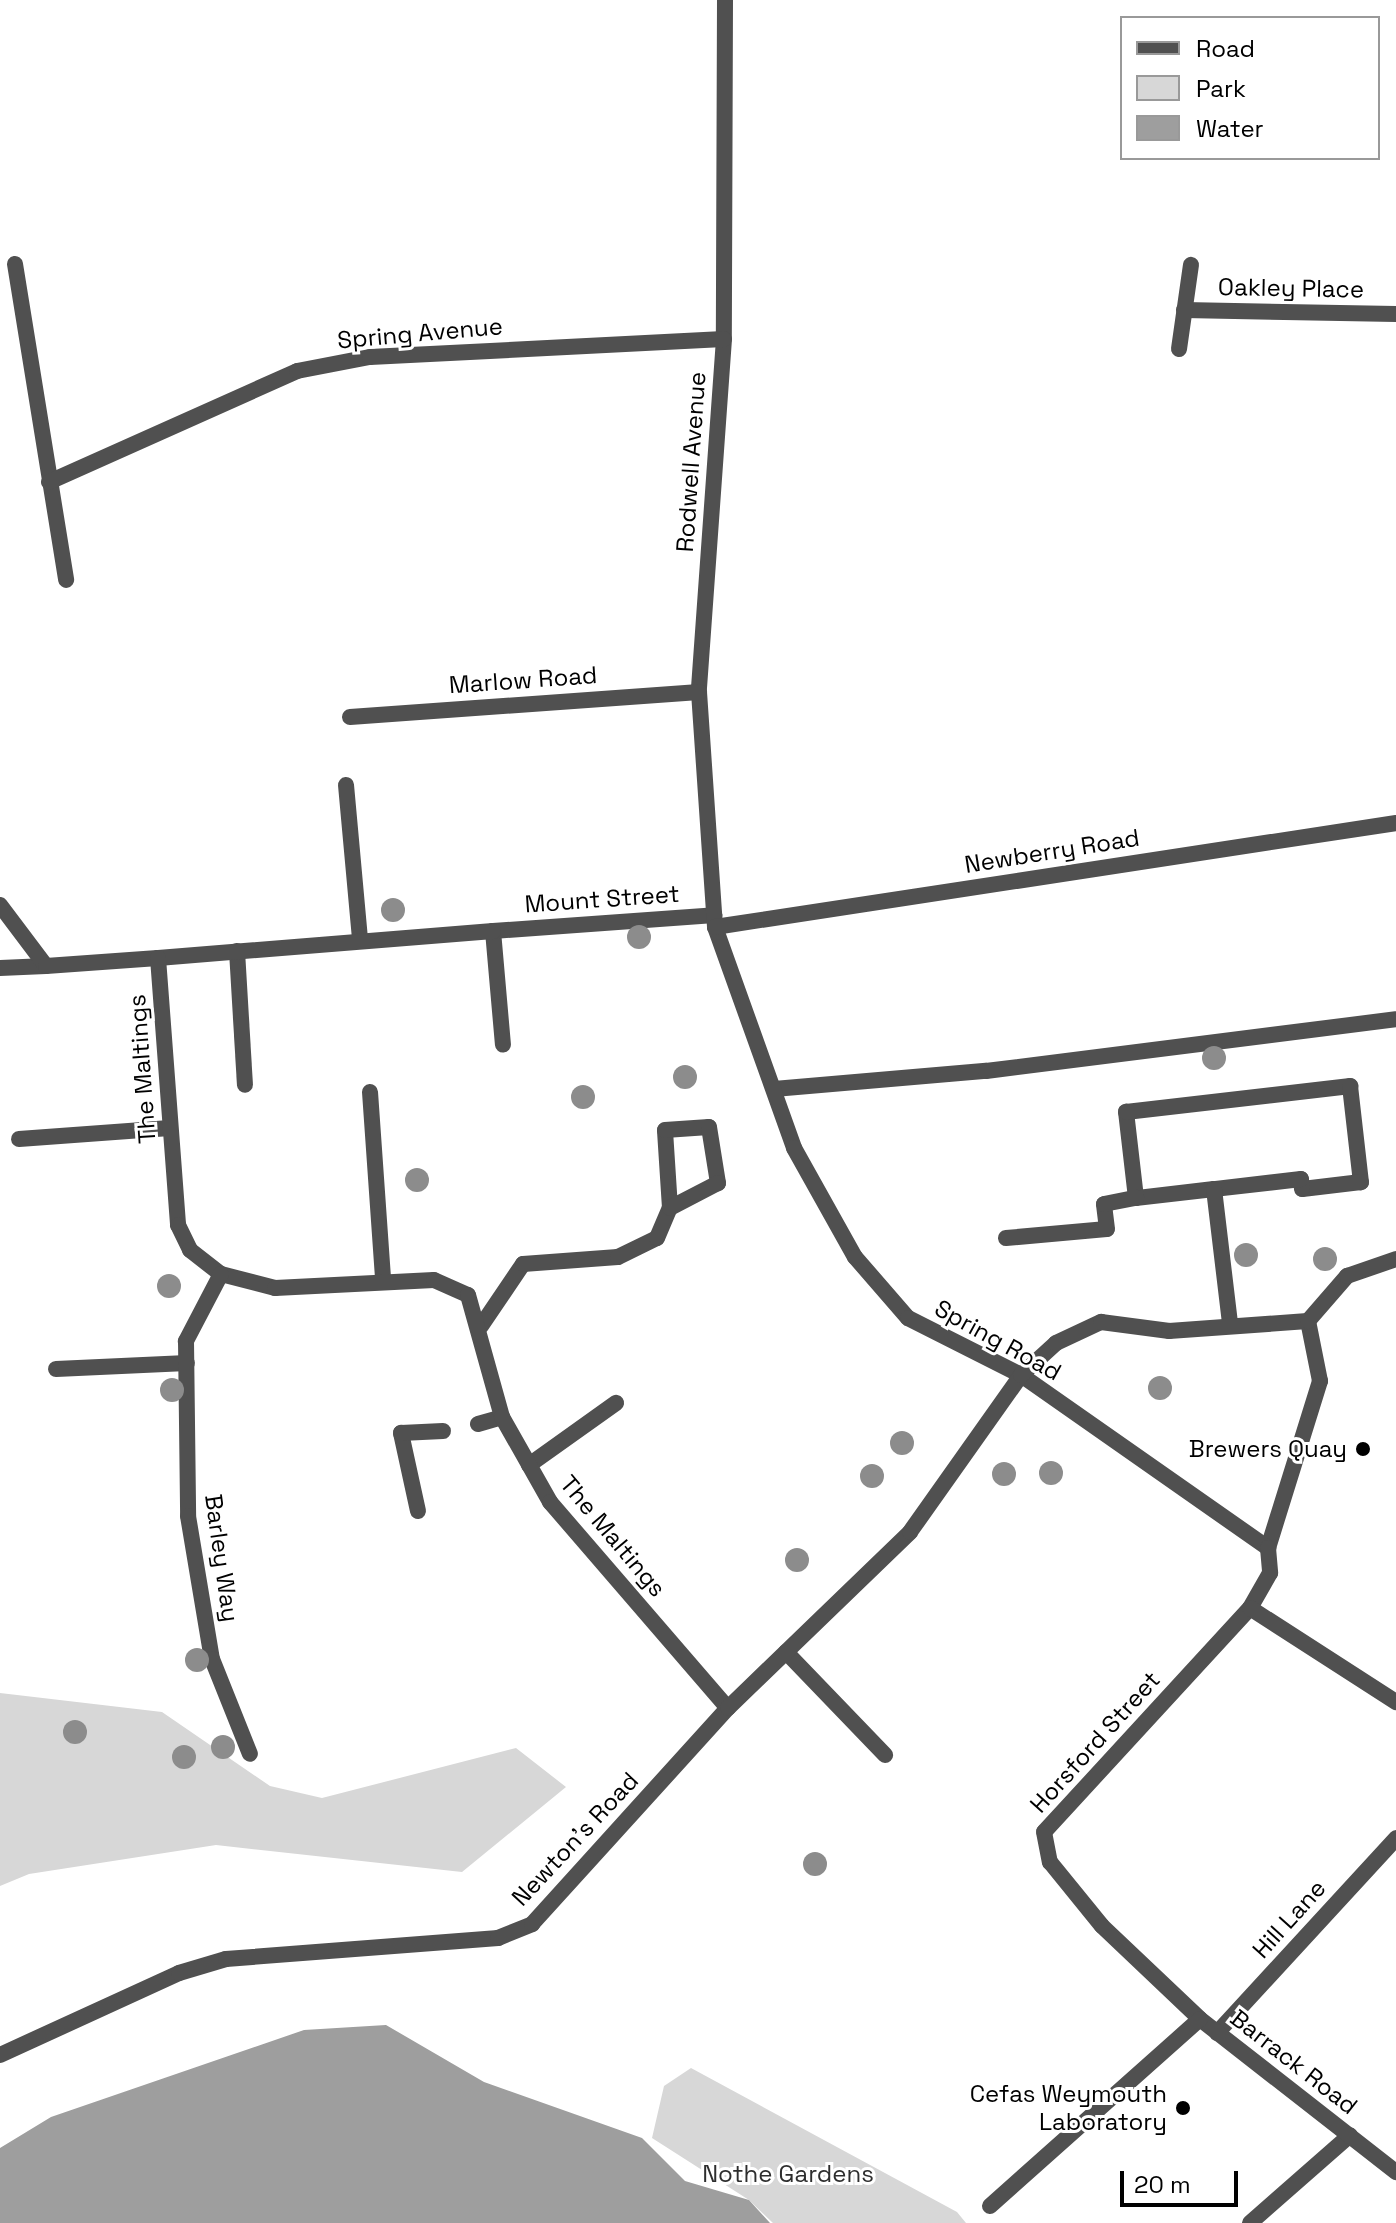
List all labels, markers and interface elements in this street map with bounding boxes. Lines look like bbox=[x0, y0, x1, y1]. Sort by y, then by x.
legend bbox=[1120, 16, 1380, 160]
text: Road bbox=[1196, 33, 1255, 64]
text: Park bbox=[1196, 73, 1246, 104]
text: Water bbox=[1196, 113, 1264, 144]
street label: Oakley Place bbox=[1218, 272, 1364, 304]
street label: Spring Avenue bbox=[336, 311, 504, 355]
street label: Rodwell Avenue bbox=[670, 371, 712, 553]
street label: Marlow Road bbox=[448, 660, 598, 700]
street label: Newberry Road bbox=[963, 823, 1141, 879]
street label: Mount Street bbox=[524, 879, 680, 919]
street label: The Maltings bbox=[122, 994, 162, 1144]
street label: Spring Road bbox=[930, 1293, 1066, 1387]
place label: Brewers Quay bbox=[1189, 1435, 1347, 1463]
marker: Brewers Quay bbox=[1354, 1440, 1372, 1458]
street label: The Maltings bbox=[554, 1470, 672, 1602]
street label: Barley Way bbox=[199, 1492, 245, 1624]
street label: Horsford Street bbox=[1024, 1665, 1166, 1819]
street label: Newton's Road bbox=[506, 1766, 644, 1912]
street label: Hill Lane bbox=[1246, 1874, 1332, 1964]
street label: Barrack Road bbox=[1225, 2004, 1363, 2120]
place label: Cefas Weymouth Laboratory bbox=[969, 2080, 1167, 2136]
marker: Cefas Weymouth Laboratory bbox=[1174, 2099, 1192, 2117]
scale bar bbox=[1124, 2155, 1242, 2205]
park label: Nothe Gardens bbox=[702, 2160, 874, 2188]
text: 20 m bbox=[1134, 2169, 1191, 2200]

